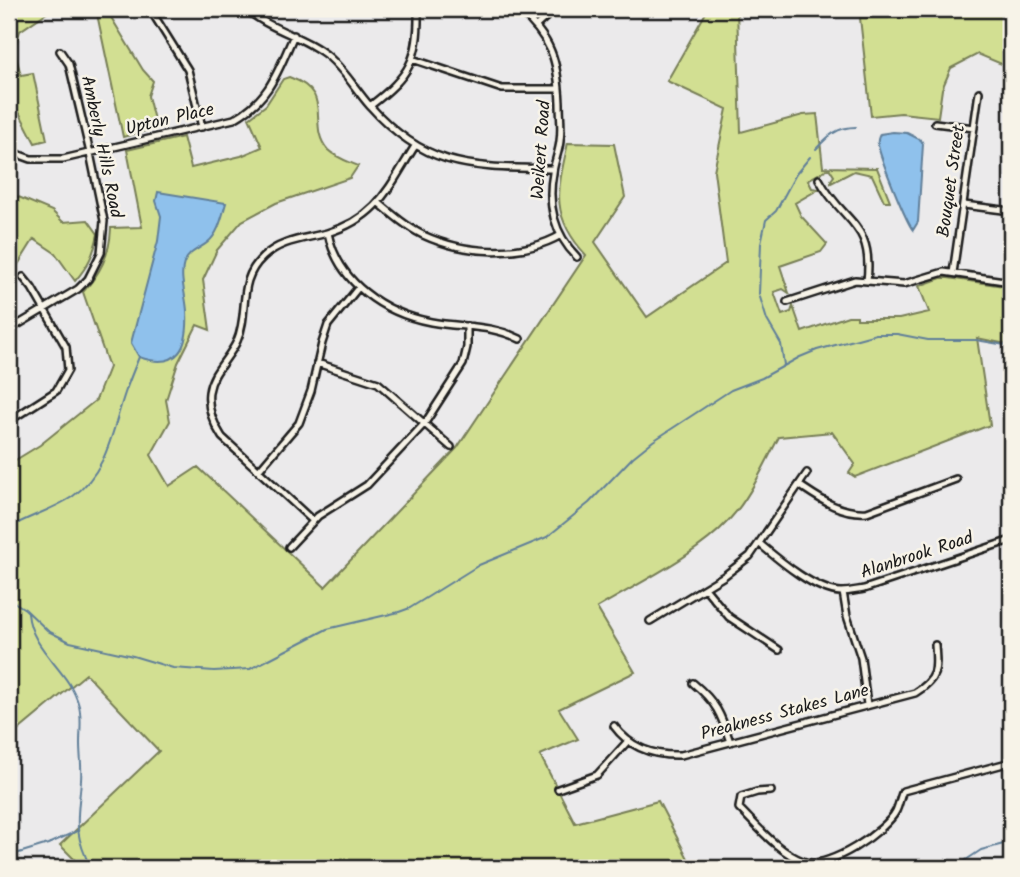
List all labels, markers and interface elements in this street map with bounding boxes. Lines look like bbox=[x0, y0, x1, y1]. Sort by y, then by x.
street label: Amberly Hills Road bbox=[72, 73, 130, 222]
street label: Upton Place bbox=[123, 96, 217, 144]
street label: Weikert Road bbox=[524, 98, 560, 201]
street label: Bouquet Street bbox=[930, 122, 974, 239]
street label: Alanbrook Road bbox=[857, 524, 978, 588]
street label: Preakness Stakes Lane bbox=[698, 677, 872, 749]

